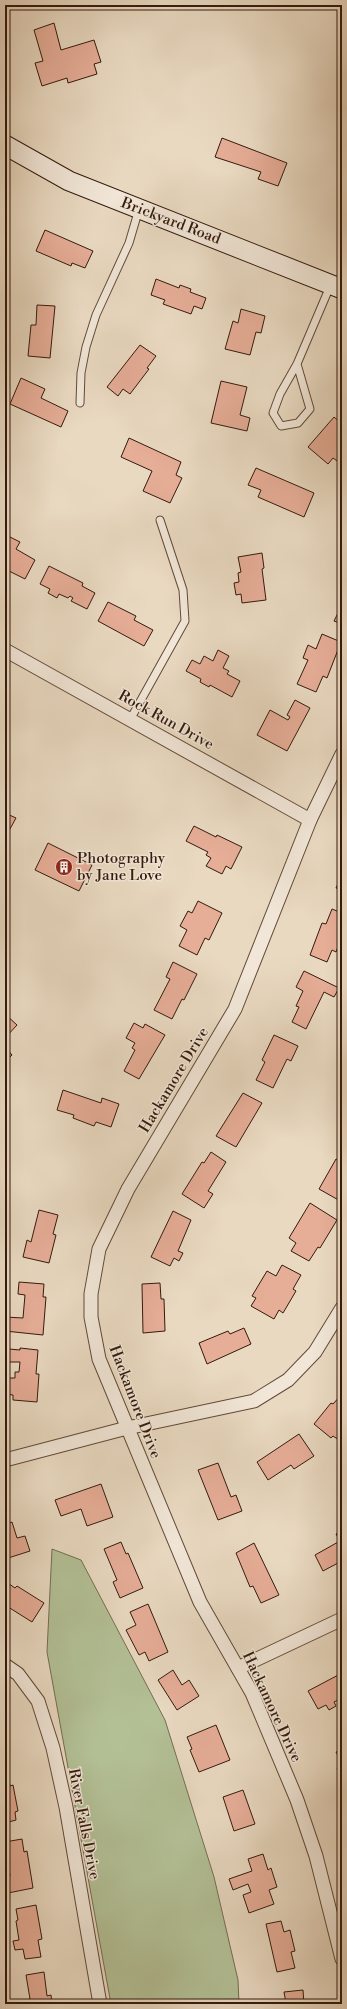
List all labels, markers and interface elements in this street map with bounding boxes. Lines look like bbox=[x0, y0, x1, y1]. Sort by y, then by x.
street label: Brickyard Road bbox=[118, 193, 224, 249]
street label: Rock Run Drive bbox=[115, 686, 217, 754]
place label: Photography by Jane Love bbox=[77, 849, 166, 885]
building icon: Photography by Jane Love bbox=[54, 857, 74, 877]
street label: Hackamore Drive bbox=[135, 1024, 213, 1136]
street label: Hackamore Drive bbox=[105, 1343, 165, 1461]
street label: Hackamore Drive bbox=[238, 1649, 306, 1765]
street label: River Falls Drive bbox=[64, 1767, 104, 1881]

